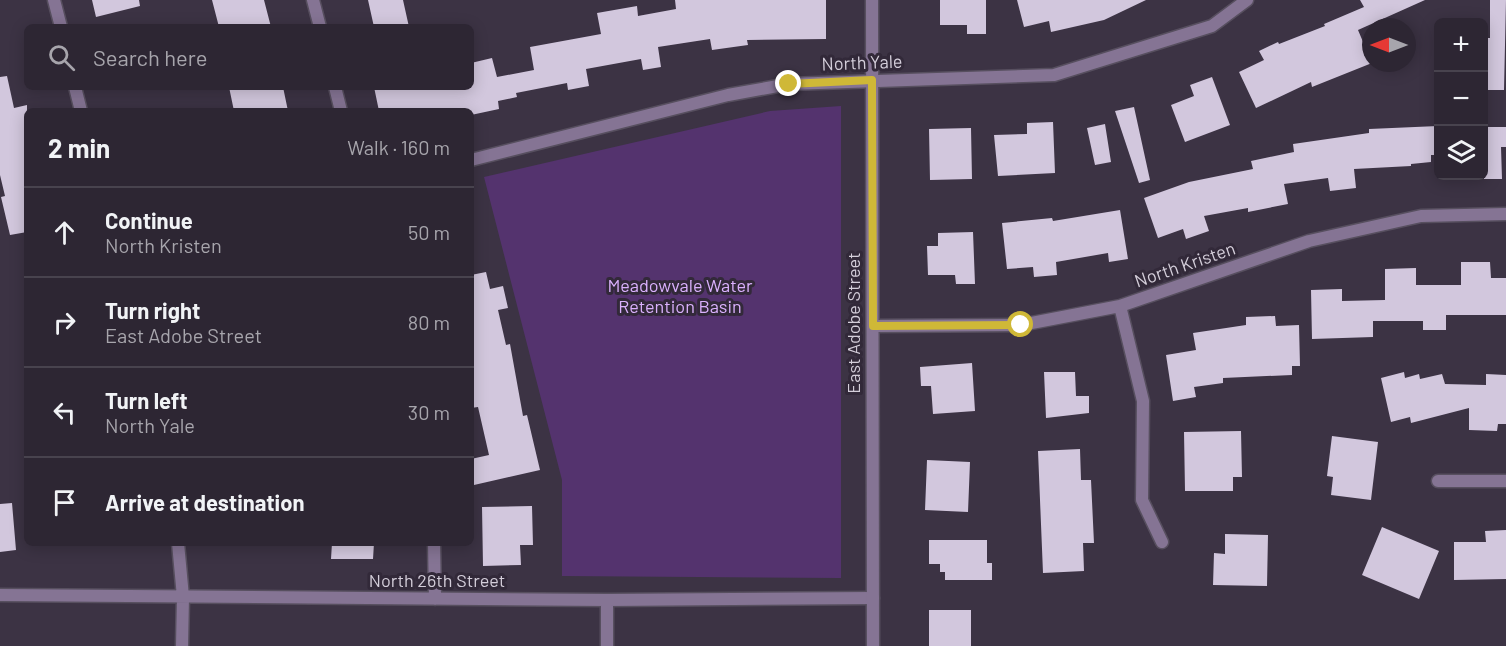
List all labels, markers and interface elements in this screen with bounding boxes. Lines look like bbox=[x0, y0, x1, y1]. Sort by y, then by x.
north arrow bbox=[1362, 18, 1416, 72]
map controls bbox=[1434, 18, 1488, 180]
button: + bbox=[1434, 18, 1488, 72]
search box bbox=[24, 24, 474, 90]
icon: search bbox=[45, 41, 78, 74]
text: Search here bbox=[93, 44, 207, 70]
street label: North Yale bbox=[821, 50, 903, 74]
route end bbox=[775, 70, 801, 96]
button: − bbox=[1434, 72, 1488, 126]
button: layers bbox=[1434, 126, 1488, 180]
text: 2 min bbox=[48, 132, 110, 163]
text: Walk · 160 m bbox=[347, 135, 450, 159]
text: Continue bbox=[105, 207, 193, 233]
icon: ahead bbox=[48, 216, 81, 249]
text: 50 m bbox=[408, 220, 450, 244]
text: North Kristen bbox=[105, 233, 222, 257]
street label: North Kristen bbox=[1131, 237, 1238, 292]
street label: East Adobe Street bbox=[842, 252, 864, 394]
park label: Meadowvale Water Retention Basin bbox=[607, 274, 753, 317]
text: Turn right bbox=[105, 297, 200, 323]
icon: right bbox=[48, 306, 81, 339]
text: 80 m bbox=[408, 310, 450, 334]
route start bbox=[1007, 311, 1033, 337]
text: East Adobe Street bbox=[105, 323, 262, 347]
text: Turn left bbox=[105, 387, 188, 413]
icon: left bbox=[48, 396, 81, 429]
text: 30 m bbox=[408, 400, 450, 424]
text: North Yale bbox=[105, 413, 195, 437]
icon: arrive bbox=[48, 486, 81, 519]
text: Arrive at destination bbox=[105, 489, 304, 515]
street label: North 26th Street bbox=[369, 569, 505, 591]

